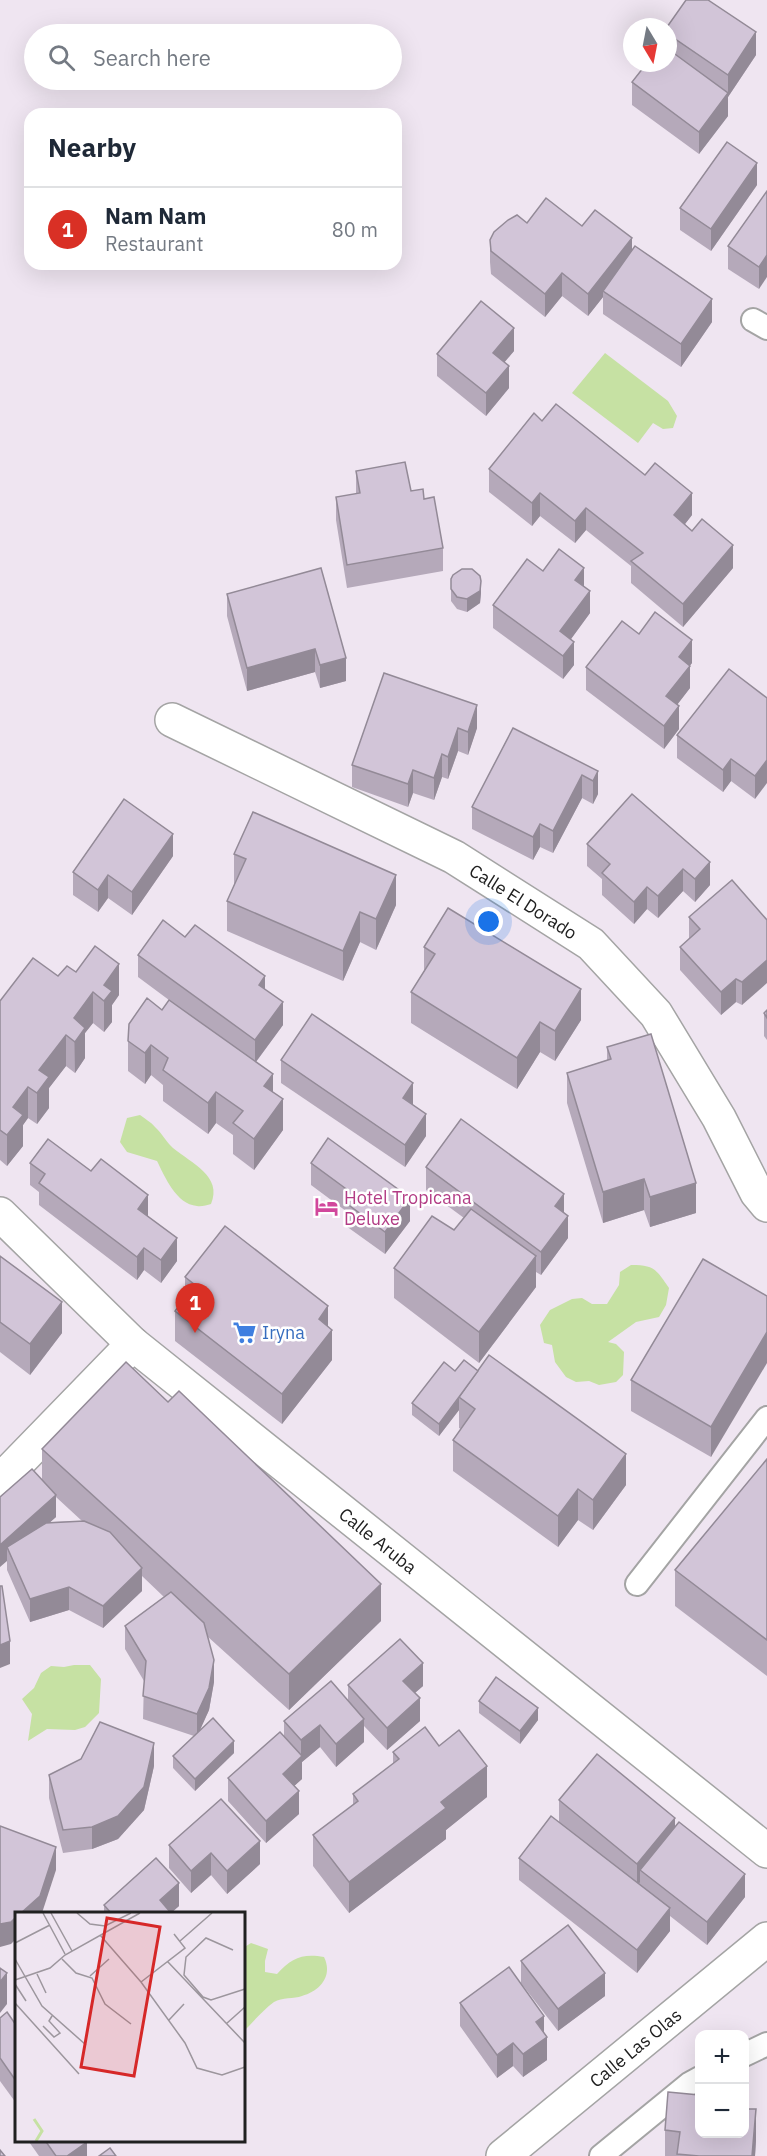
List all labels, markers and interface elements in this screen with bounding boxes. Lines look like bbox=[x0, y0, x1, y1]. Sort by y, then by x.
north arrow bbox=[623, 18, 677, 72]
search box bbox=[24, 24, 402, 90]
icon: search bbox=[45, 41, 78, 74]
text: Search here bbox=[93, 43, 211, 72]
text: Nearby bbox=[48, 130, 136, 164]
text: Nam Nam bbox=[105, 201, 206, 230]
text: 1 bbox=[62, 216, 74, 243]
text: 80 m bbox=[332, 216, 378, 243]
text: Restaurant bbox=[105, 230, 203, 257]
street label: Calle El Dorado bbox=[465, 858, 582, 944]
your location bbox=[474, 907, 503, 936]
place label: Hotel Tropicana Deluxe bbox=[344, 1186, 472, 1230]
hotel icon: Hotel Tropicana Deluxe bbox=[313, 1194, 339, 1220]
pin: 1 bbox=[176, 1284, 214, 1333]
supermarket icon: Iryna bbox=[231, 1319, 257, 1345]
place label: Iryna bbox=[262, 1321, 305, 1344]
street label: Calle Aruba bbox=[335, 1502, 422, 1578]
inset map bbox=[15, 1912, 244, 2141]
street label: Calle Las Olas bbox=[584, 2003, 686, 2092]
map controls bbox=[695, 2030, 749, 2138]
button: + bbox=[695, 2030, 749, 2084]
button: − bbox=[695, 2084, 749, 2138]

